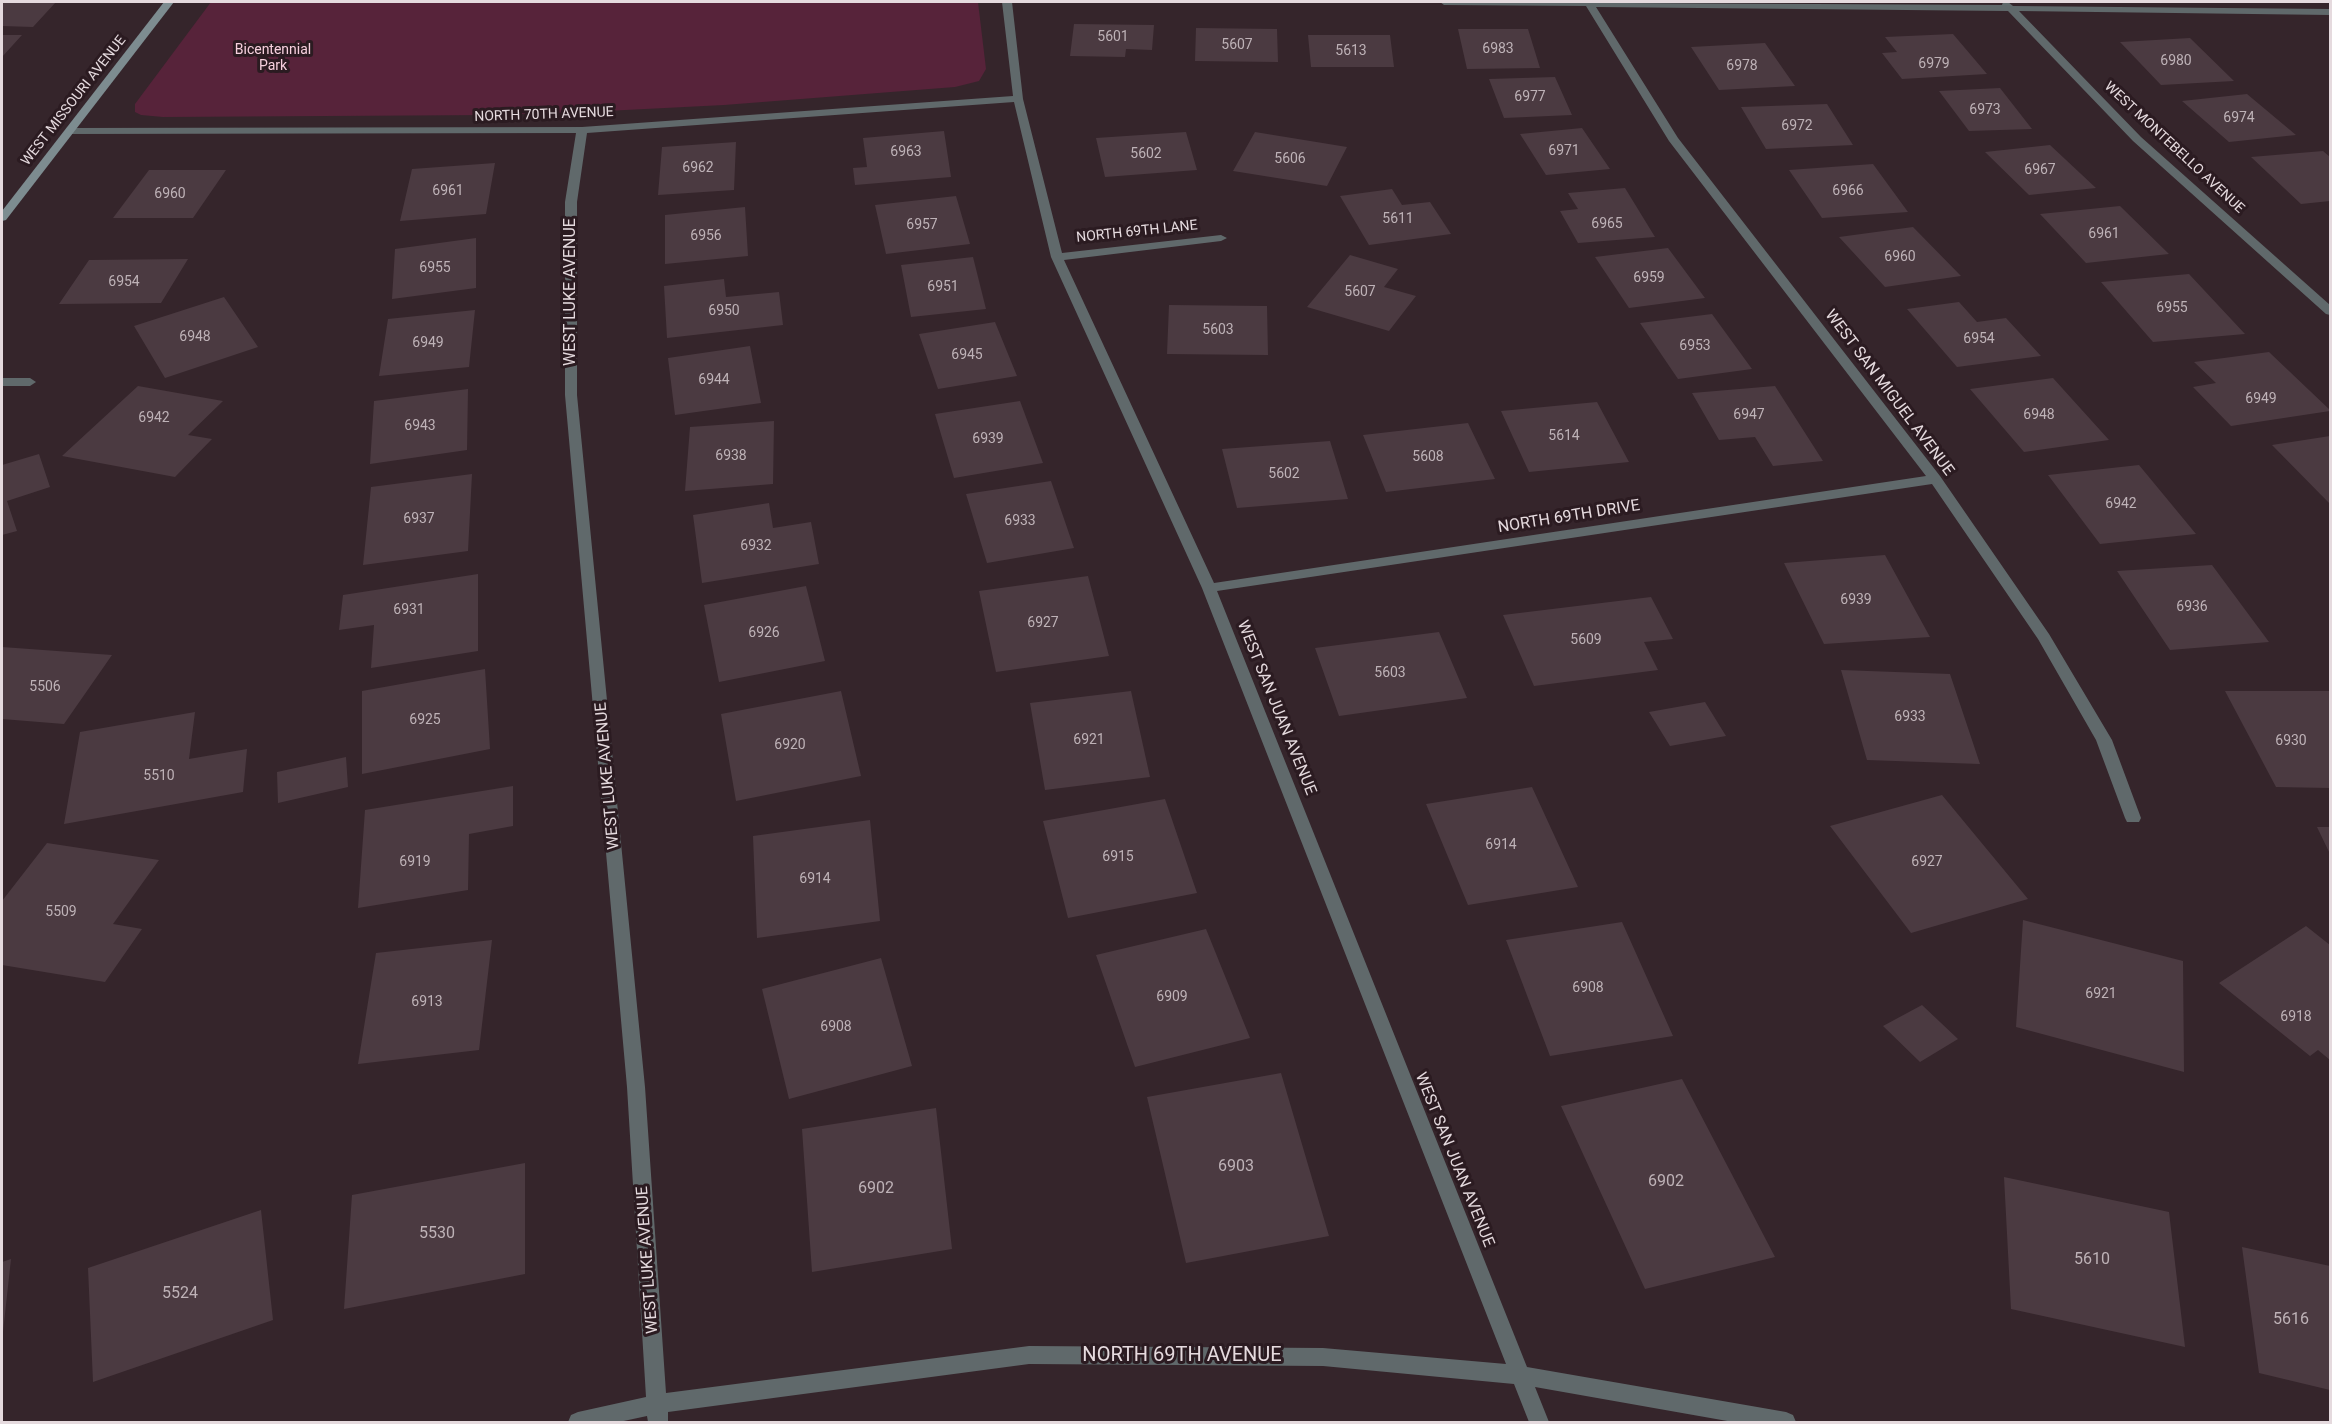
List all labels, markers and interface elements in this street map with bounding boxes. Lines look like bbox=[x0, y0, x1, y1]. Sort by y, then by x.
house number: 5601 bbox=[1097, 29, 1129, 45]
street label: WEST MISSOURI AVENUE bbox=[18, 33, 130, 169]
house number: 5607 bbox=[1221, 37, 1253, 53]
house number: 6983 bbox=[1482, 41, 1514, 57]
park label: Bicentennial Park bbox=[235, 42, 311, 74]
house number: 5613 bbox=[1335, 43, 1367, 59]
house number: 6980 bbox=[2160, 53, 2192, 69]
house number: 6979 bbox=[1918, 56, 1950, 72]
house number: 6978 bbox=[1726, 58, 1758, 74]
street label: WEST MONTEBELLO AVENUE bbox=[2101, 79, 2247, 217]
house number: 6977 bbox=[1514, 89, 1546, 105]
house number: 6973 bbox=[1969, 102, 2001, 118]
street label: NORTH 70TH AVENUE bbox=[474, 104, 614, 126]
house number: 6974 bbox=[2223, 110, 2255, 126]
house number: 6972 bbox=[1781, 118, 1813, 134]
house number: 6971 bbox=[1548, 143, 1580, 159]
house number: 6963 bbox=[890, 144, 922, 160]
house number: 5602 bbox=[1130, 146, 1162, 162]
house number: 5606 bbox=[1274, 151, 1306, 167]
house number: 6962 bbox=[682, 160, 714, 176]
house number: 6967 bbox=[2024, 162, 2056, 178]
house number: 6961 bbox=[432, 183, 464, 199]
house number: 6966 bbox=[1832, 183, 1864, 199]
house number: 6960 bbox=[154, 186, 186, 202]
house number: 5611 bbox=[1382, 211, 1414, 227]
house number: 6965 bbox=[1591, 216, 1623, 232]
house number: 6957 bbox=[906, 217, 938, 233]
street label: NORTH 69TH LANE bbox=[1076, 217, 1198, 247]
street label: WEST LUKE AVENUE bbox=[561, 218, 581, 366]
house number: 6961 bbox=[2088, 226, 2120, 242]
house number: 6956 bbox=[690, 228, 722, 244]
house number: 6960 bbox=[1884, 249, 1916, 265]
house number: 6955 bbox=[419, 260, 451, 276]
house number: 6959 bbox=[1633, 270, 1665, 286]
house number: 6954 bbox=[108, 274, 140, 290]
house number: 6951 bbox=[927, 279, 959, 295]
house number: 5607 bbox=[1344, 284, 1376, 300]
house number: 6955 bbox=[2156, 300, 2188, 316]
house number: 6950 bbox=[708, 303, 740, 319]
street label: WEST SAN MIGUEL AVENUE bbox=[1820, 306, 1958, 480]
house number: 5603 bbox=[1202, 322, 1234, 338]
house number: 6948 bbox=[179, 329, 211, 345]
house number: 6954 bbox=[1963, 331, 1995, 347]
house number: 6949 bbox=[412, 335, 444, 351]
house number: 6953 bbox=[1679, 338, 1711, 354]
house number: 6945 bbox=[951, 347, 983, 363]
house number: 6944 bbox=[698, 372, 730, 388]
house number: 6949 bbox=[2245, 391, 2277, 407]
house number: 6947 bbox=[1733, 407, 1765, 423]
house number: 6948 bbox=[2023, 407, 2055, 423]
house number: 6942 bbox=[138, 410, 170, 426]
house number: 6943 bbox=[404, 418, 436, 434]
house number: 5614 bbox=[1548, 428, 1580, 444]
house number: 6939 bbox=[972, 431, 1004, 447]
house number: 6938 bbox=[715, 448, 747, 464]
house number: 5608 bbox=[1412, 449, 1444, 465]
house number: 5602 bbox=[1268, 466, 1300, 482]
street label: NORTH 69TH DRIVE bbox=[1497, 496, 1641, 538]
house number: 6942 bbox=[2105, 496, 2137, 512]
house number: 6937 bbox=[403, 511, 435, 527]
house number: 6933 bbox=[1004, 513, 1036, 529]
house number: 6932 bbox=[740, 538, 772, 554]
house number: 6939 bbox=[1840, 592, 1872, 608]
house number: 6936 bbox=[2176, 599, 2208, 615]
house number: 6931 bbox=[393, 602, 425, 618]
house number: 6927 bbox=[1027, 615, 1059, 631]
street label: WEST SAN JUAN AVENUE bbox=[1232, 618, 1320, 798]
house number: 6926 bbox=[748, 625, 780, 641]
house number: 5609 bbox=[1570, 632, 1602, 648]
house number: 5603 bbox=[1374, 665, 1406, 681]
house number: 5506 bbox=[29, 679, 61, 695]
street label: WEST LUKE AVENUE bbox=[592, 701, 624, 851]
house number: 6933 bbox=[1894, 709, 1926, 725]
house number: 6925 bbox=[409, 712, 441, 728]
house number: 6921 bbox=[1073, 732, 1105, 748]
house number: 6930 bbox=[2275, 733, 2307, 749]
house number: 6920 bbox=[774, 737, 806, 753]
house number: 5510 bbox=[143, 768, 175, 784]
house number: 6914 bbox=[1485, 837, 1517, 853]
house number: 6915 bbox=[1102, 849, 1134, 865]
house number: 6919 bbox=[399, 854, 431, 870]
house number: 6927 bbox=[1911, 854, 1943, 870]
house number: 6914 bbox=[799, 871, 831, 887]
house number: 5509 bbox=[45, 904, 77, 920]
house number: 6908 bbox=[1572, 980, 1604, 996]
house number: 6921 bbox=[2085, 986, 2117, 1002]
house number: 6909 bbox=[1156, 989, 1188, 1005]
house number: 6913 bbox=[411, 994, 443, 1010]
house number: 6918 bbox=[2280, 1009, 2312, 1025]
house number: 6908 bbox=[820, 1019, 852, 1035]
street label: WEST SAN JUAN AVENUE bbox=[1410, 1070, 1498, 1250]
house number: 6903 bbox=[1218, 1157, 1254, 1177]
house number: 6902 bbox=[1648, 1172, 1684, 1192]
house number: 6902 bbox=[858, 1179, 894, 1199]
street label: WEST LUKE AVENUE bbox=[633, 1186, 663, 1334]
house number: 5530 bbox=[419, 1224, 455, 1244]
house number: 5610 bbox=[2074, 1250, 2110, 1270]
house number: 5524 bbox=[162, 1284, 198, 1304]
house number: 5616 bbox=[2273, 1310, 2309, 1330]
street label: NORTH 69TH AVENUE bbox=[1082, 1344, 1282, 1368]

